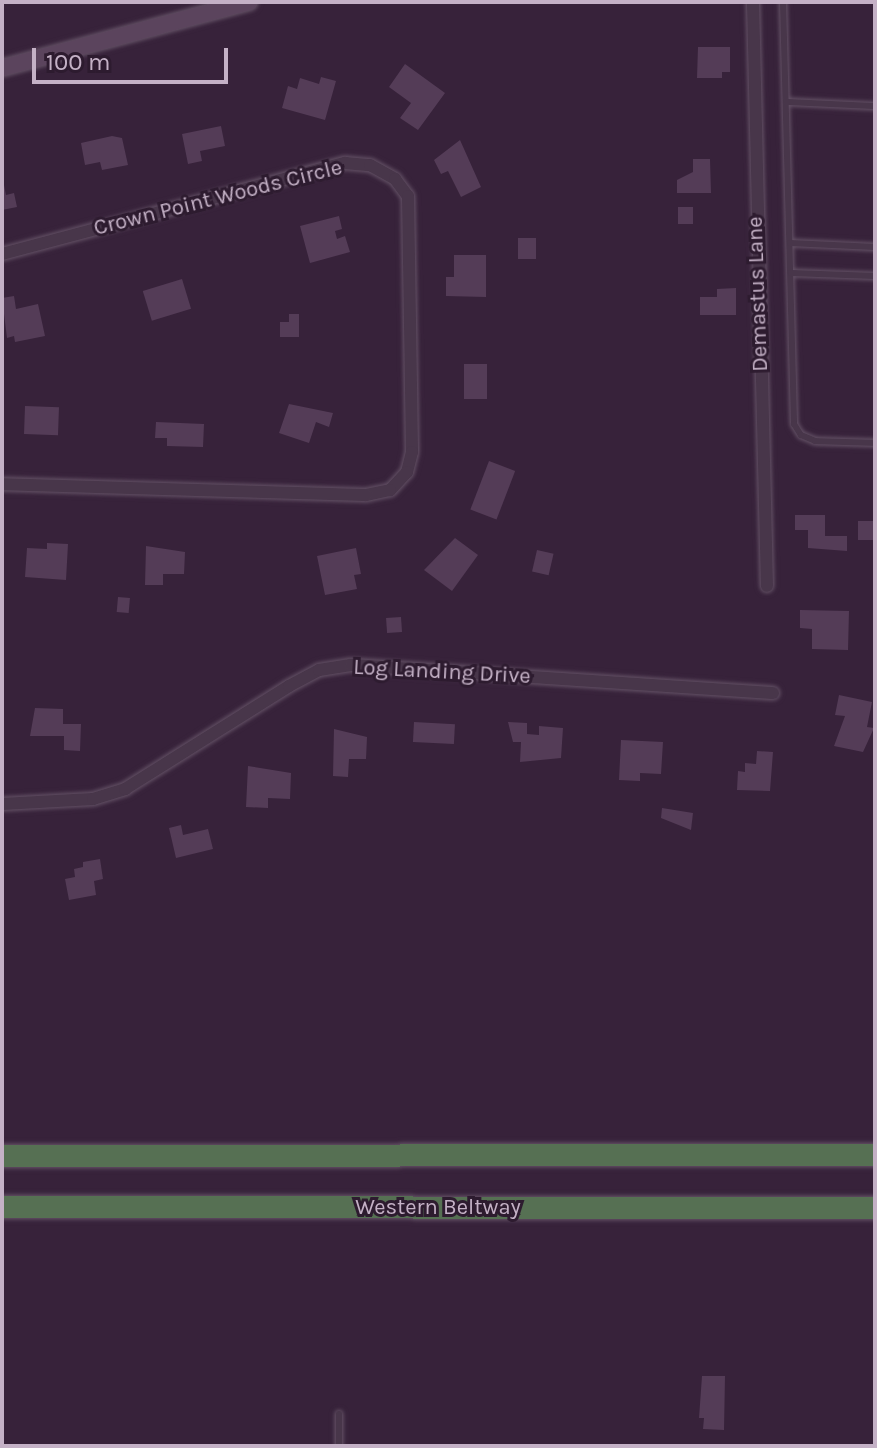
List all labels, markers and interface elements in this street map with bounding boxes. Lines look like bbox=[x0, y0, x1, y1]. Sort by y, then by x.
scale bar bbox=[36, 32, 232, 82]
text: 100 m bbox=[46, 48, 111, 76]
street label: Crown Point Woods Circle bbox=[91, 154, 345, 242]
street label: Demastus Lane bbox=[742, 216, 774, 372]
street label: Log Landing Drive bbox=[353, 654, 531, 690]
street label: Western Beltway bbox=[355, 1195, 521, 1221]

